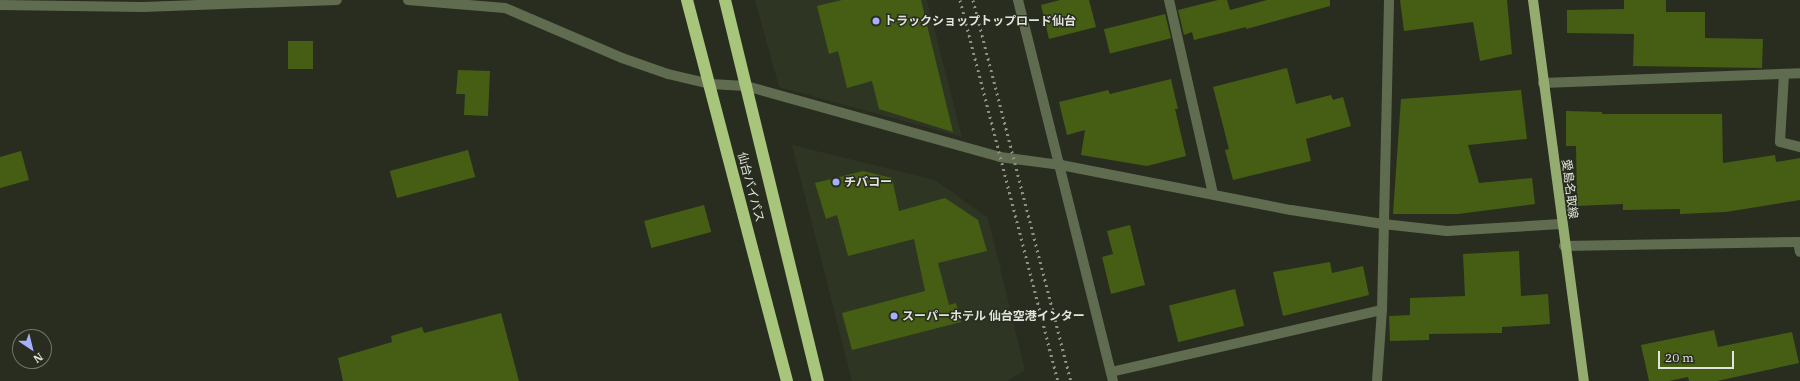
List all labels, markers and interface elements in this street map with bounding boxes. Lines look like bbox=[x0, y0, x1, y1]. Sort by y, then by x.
place label: トラックショップトップロード仙台 bbox=[884, 14, 1076, 28]
marker: トラックショップトップロード仙台 bbox=[871, 16, 881, 26]
street label: 仙台バイパス bbox=[735, 150, 767, 224]
street label: 愛島名取線 bbox=[1559, 158, 1581, 220]
place label: チバコー bbox=[844, 175, 892, 189]
marker: チバコー bbox=[831, 177, 841, 187]
place label: スーパーホテル 仙台空港インター bbox=[902, 309, 1085, 323]
marker: スーパーホテル 仙台空港インター bbox=[889, 311, 899, 321]
north arrow bbox=[12, 329, 52, 369]
scale bar bbox=[1660, 343, 1736, 369]
text: N bbox=[31, 350, 46, 366]
text: 20 m bbox=[1665, 350, 1694, 365]

